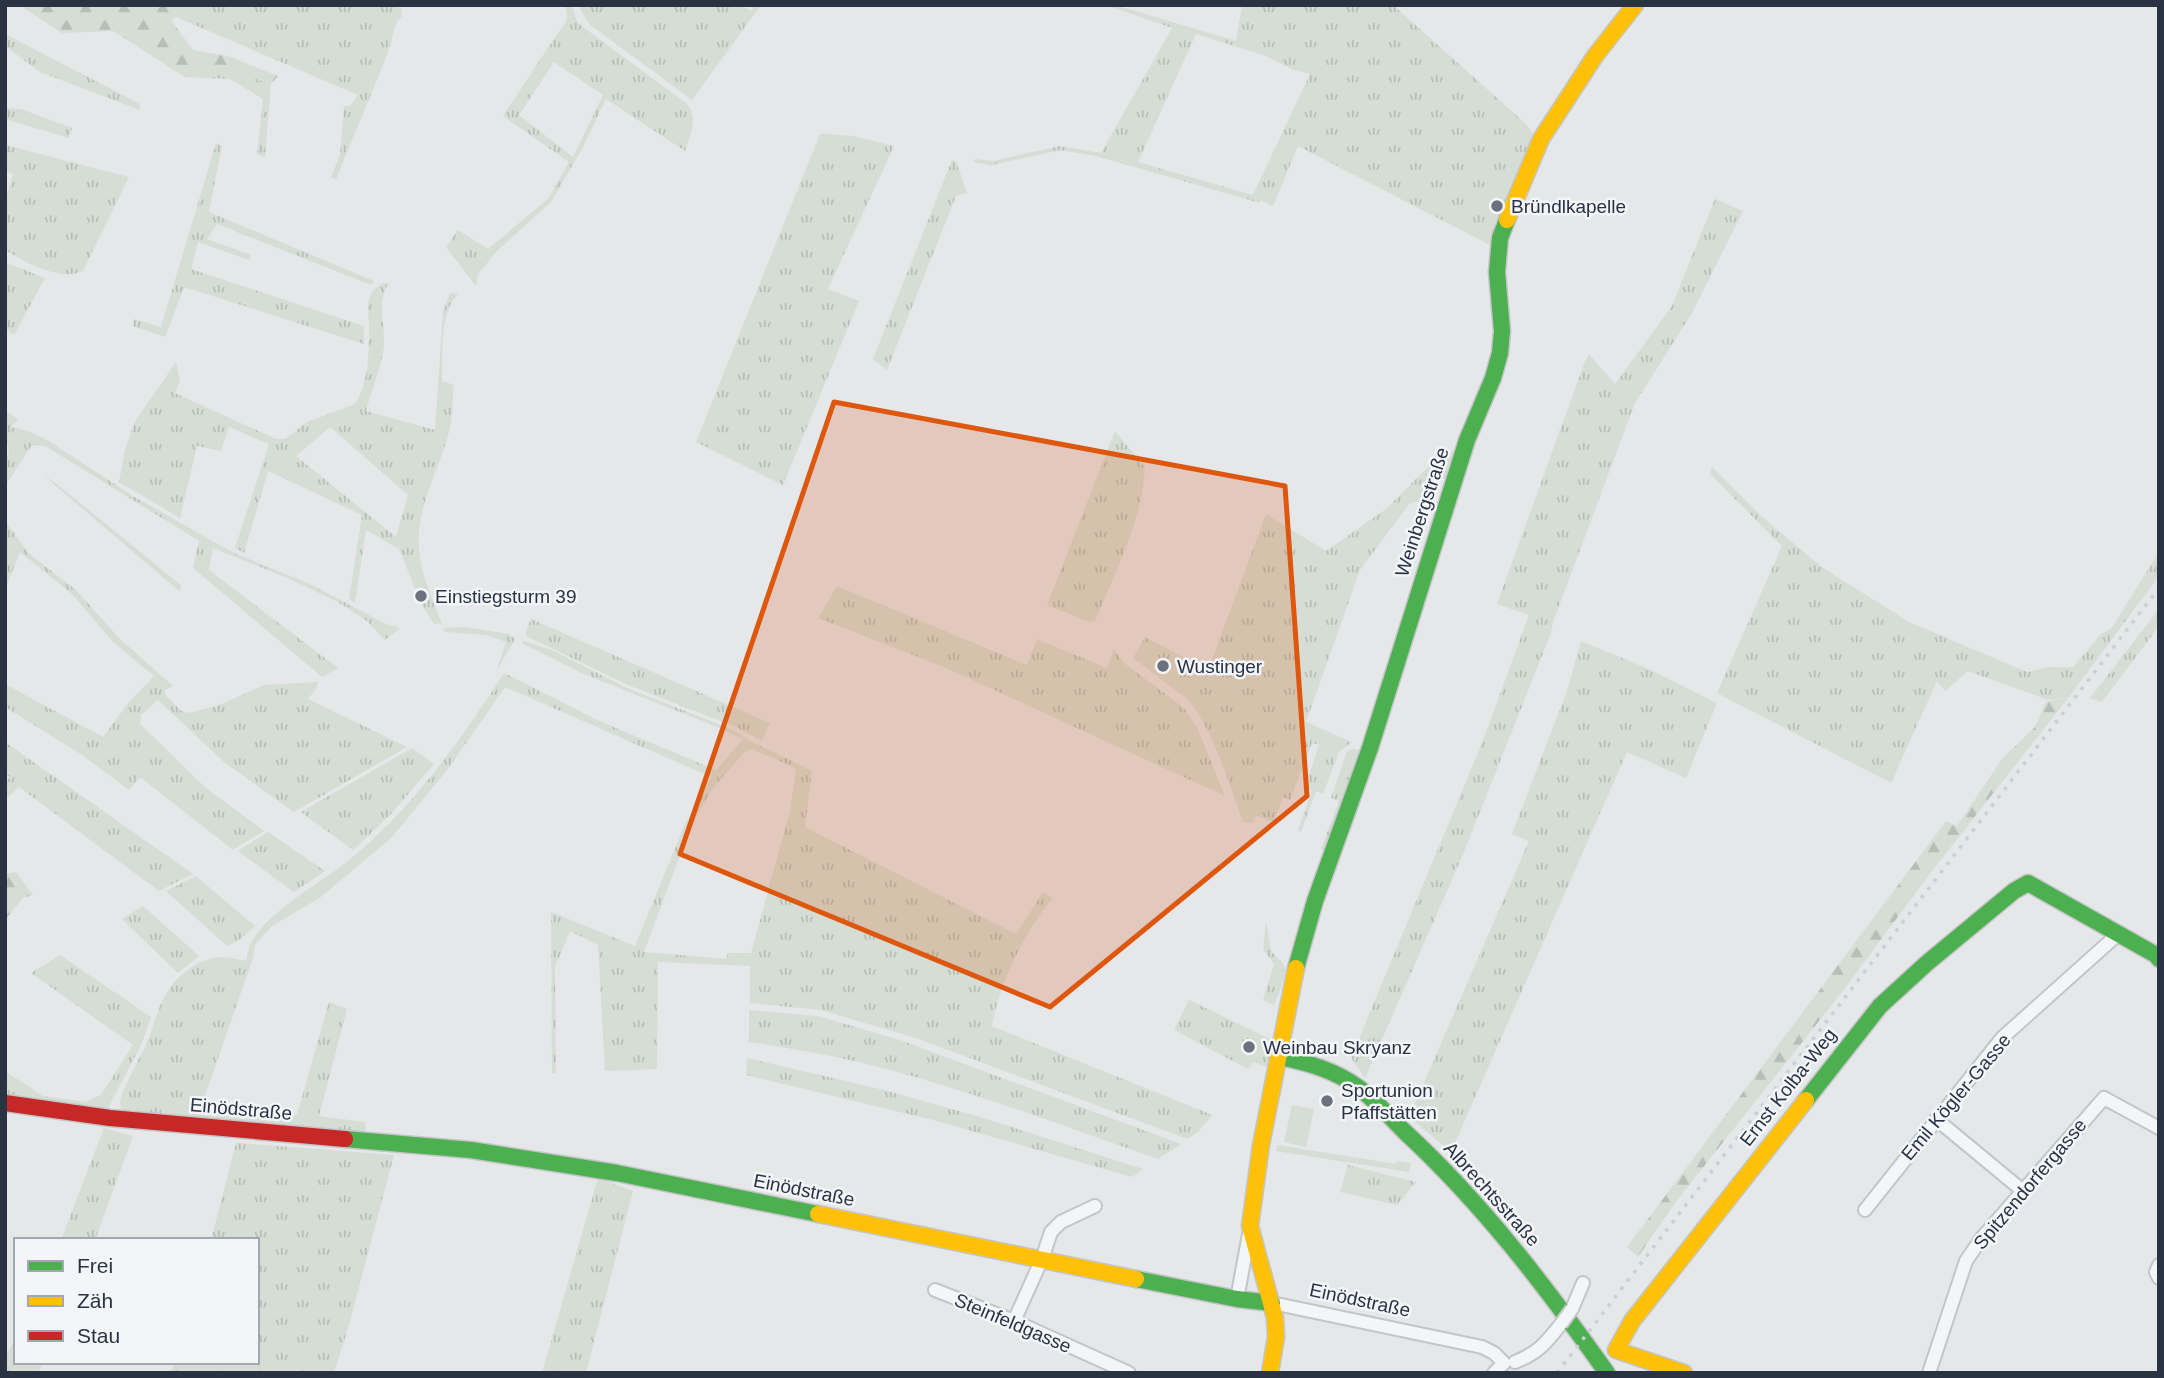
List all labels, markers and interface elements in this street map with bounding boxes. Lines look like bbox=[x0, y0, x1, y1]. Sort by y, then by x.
place label: Bründlkapelle bbox=[1511, 196, 1626, 217]
marker: Bründlkapelle bbox=[1489, 198, 1505, 214]
street label: Weinbergstraße bbox=[1391, 445, 1453, 579]
place label: Einstiegsturm 39 bbox=[435, 586, 577, 607]
marker: Einstiegsturm 39 bbox=[413, 588, 429, 604]
place label: Wustinger bbox=[1177, 656, 1263, 677]
marker: Wustinger bbox=[1155, 658, 1171, 674]
street label: Ernst Kolba-Weg bbox=[1736, 1024, 1840, 1150]
street label: Emil Kögler-Gasse bbox=[1897, 1030, 2015, 1164]
place label: Weinbau Skryanz bbox=[1263, 1037, 1412, 1058]
marker: Weinbau Skryanz bbox=[1241, 1039, 1257, 1055]
place label: Sportunion Pfaffstätten bbox=[1341, 1080, 1437, 1123]
marker: Sportunion Pfaffstätten bbox=[1319, 1093, 1335, 1109]
street label: Einödstraße bbox=[189, 1094, 293, 1124]
street label: Spitzendorfergasse bbox=[1969, 1115, 2091, 1253]
street label: Albrechtsstraße bbox=[1440, 1138, 1544, 1250]
street label: Einödstraße bbox=[752, 1170, 856, 1210]
legend bbox=[14, 1238, 259, 1364]
text: Frei bbox=[77, 1254, 113, 1277]
street label: Einödstraße bbox=[1308, 1279, 1412, 1321]
text: Zäh bbox=[77, 1289, 113, 1312]
street label: Steinfeldgasse bbox=[952, 1289, 1074, 1357]
text: Stau bbox=[77, 1324, 120, 1347]

